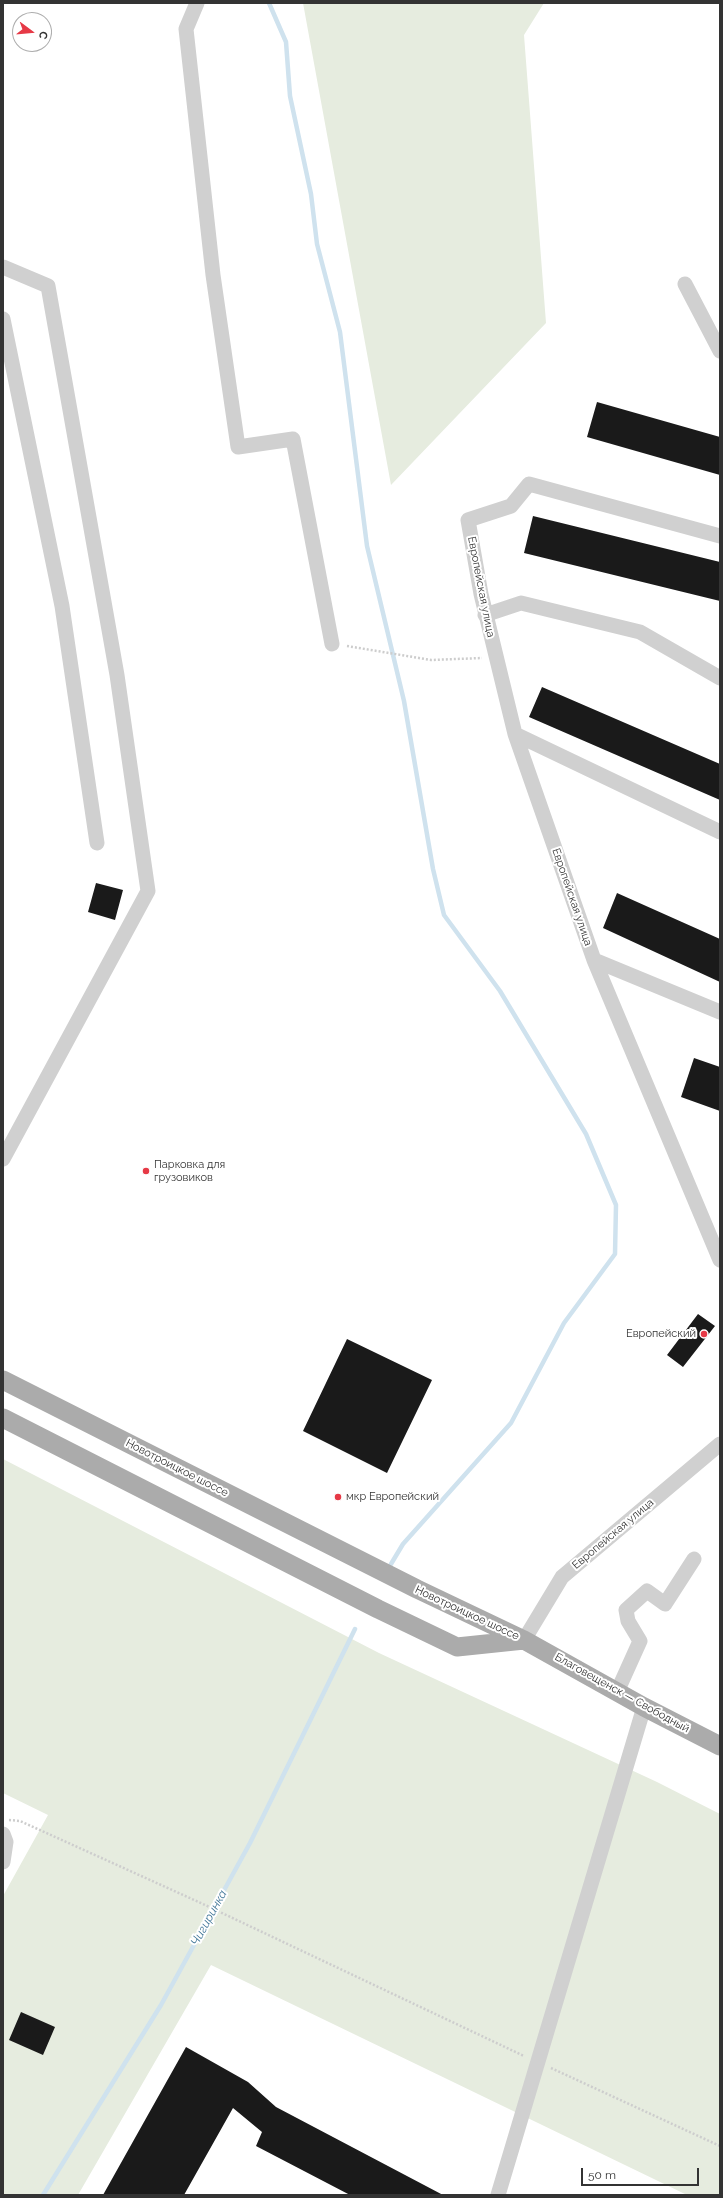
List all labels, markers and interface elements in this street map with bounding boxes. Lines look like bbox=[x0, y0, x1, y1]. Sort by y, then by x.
north arrow bbox=[12, 12, 52, 52]
text: С bbox=[36, 30, 50, 41]
street label: Европейская улица bbox=[465, 535, 497, 639]
street label: Европейская улица bbox=[549, 846, 595, 948]
place label: Парковка для грузовиков bbox=[154, 1158, 225, 1184]
marker: Парковка для грузовиков bbox=[141, 1166, 151, 1176]
place label: Европейский bbox=[626, 1327, 696, 1341]
marker: Европейский bbox=[699, 1329, 709, 1339]
street label: Новотроицкое шоссе bbox=[123, 1436, 231, 1500]
place label: мкр Европейский bbox=[346, 1490, 439, 1504]
marker: мкр Европейский bbox=[333, 1492, 343, 1502]
street label: Европейская улица bbox=[570, 1496, 656, 1572]
street label: Новотроицкое шоссе bbox=[413, 1583, 521, 1643]
street label: Благовещенск — Свободный bbox=[552, 1650, 692, 1736]
water label: Чигиринка bbox=[188, 1888, 230, 1948]
scale bar bbox=[583, 2160, 701, 2186]
text: 50 m bbox=[588, 2168, 616, 2182]

